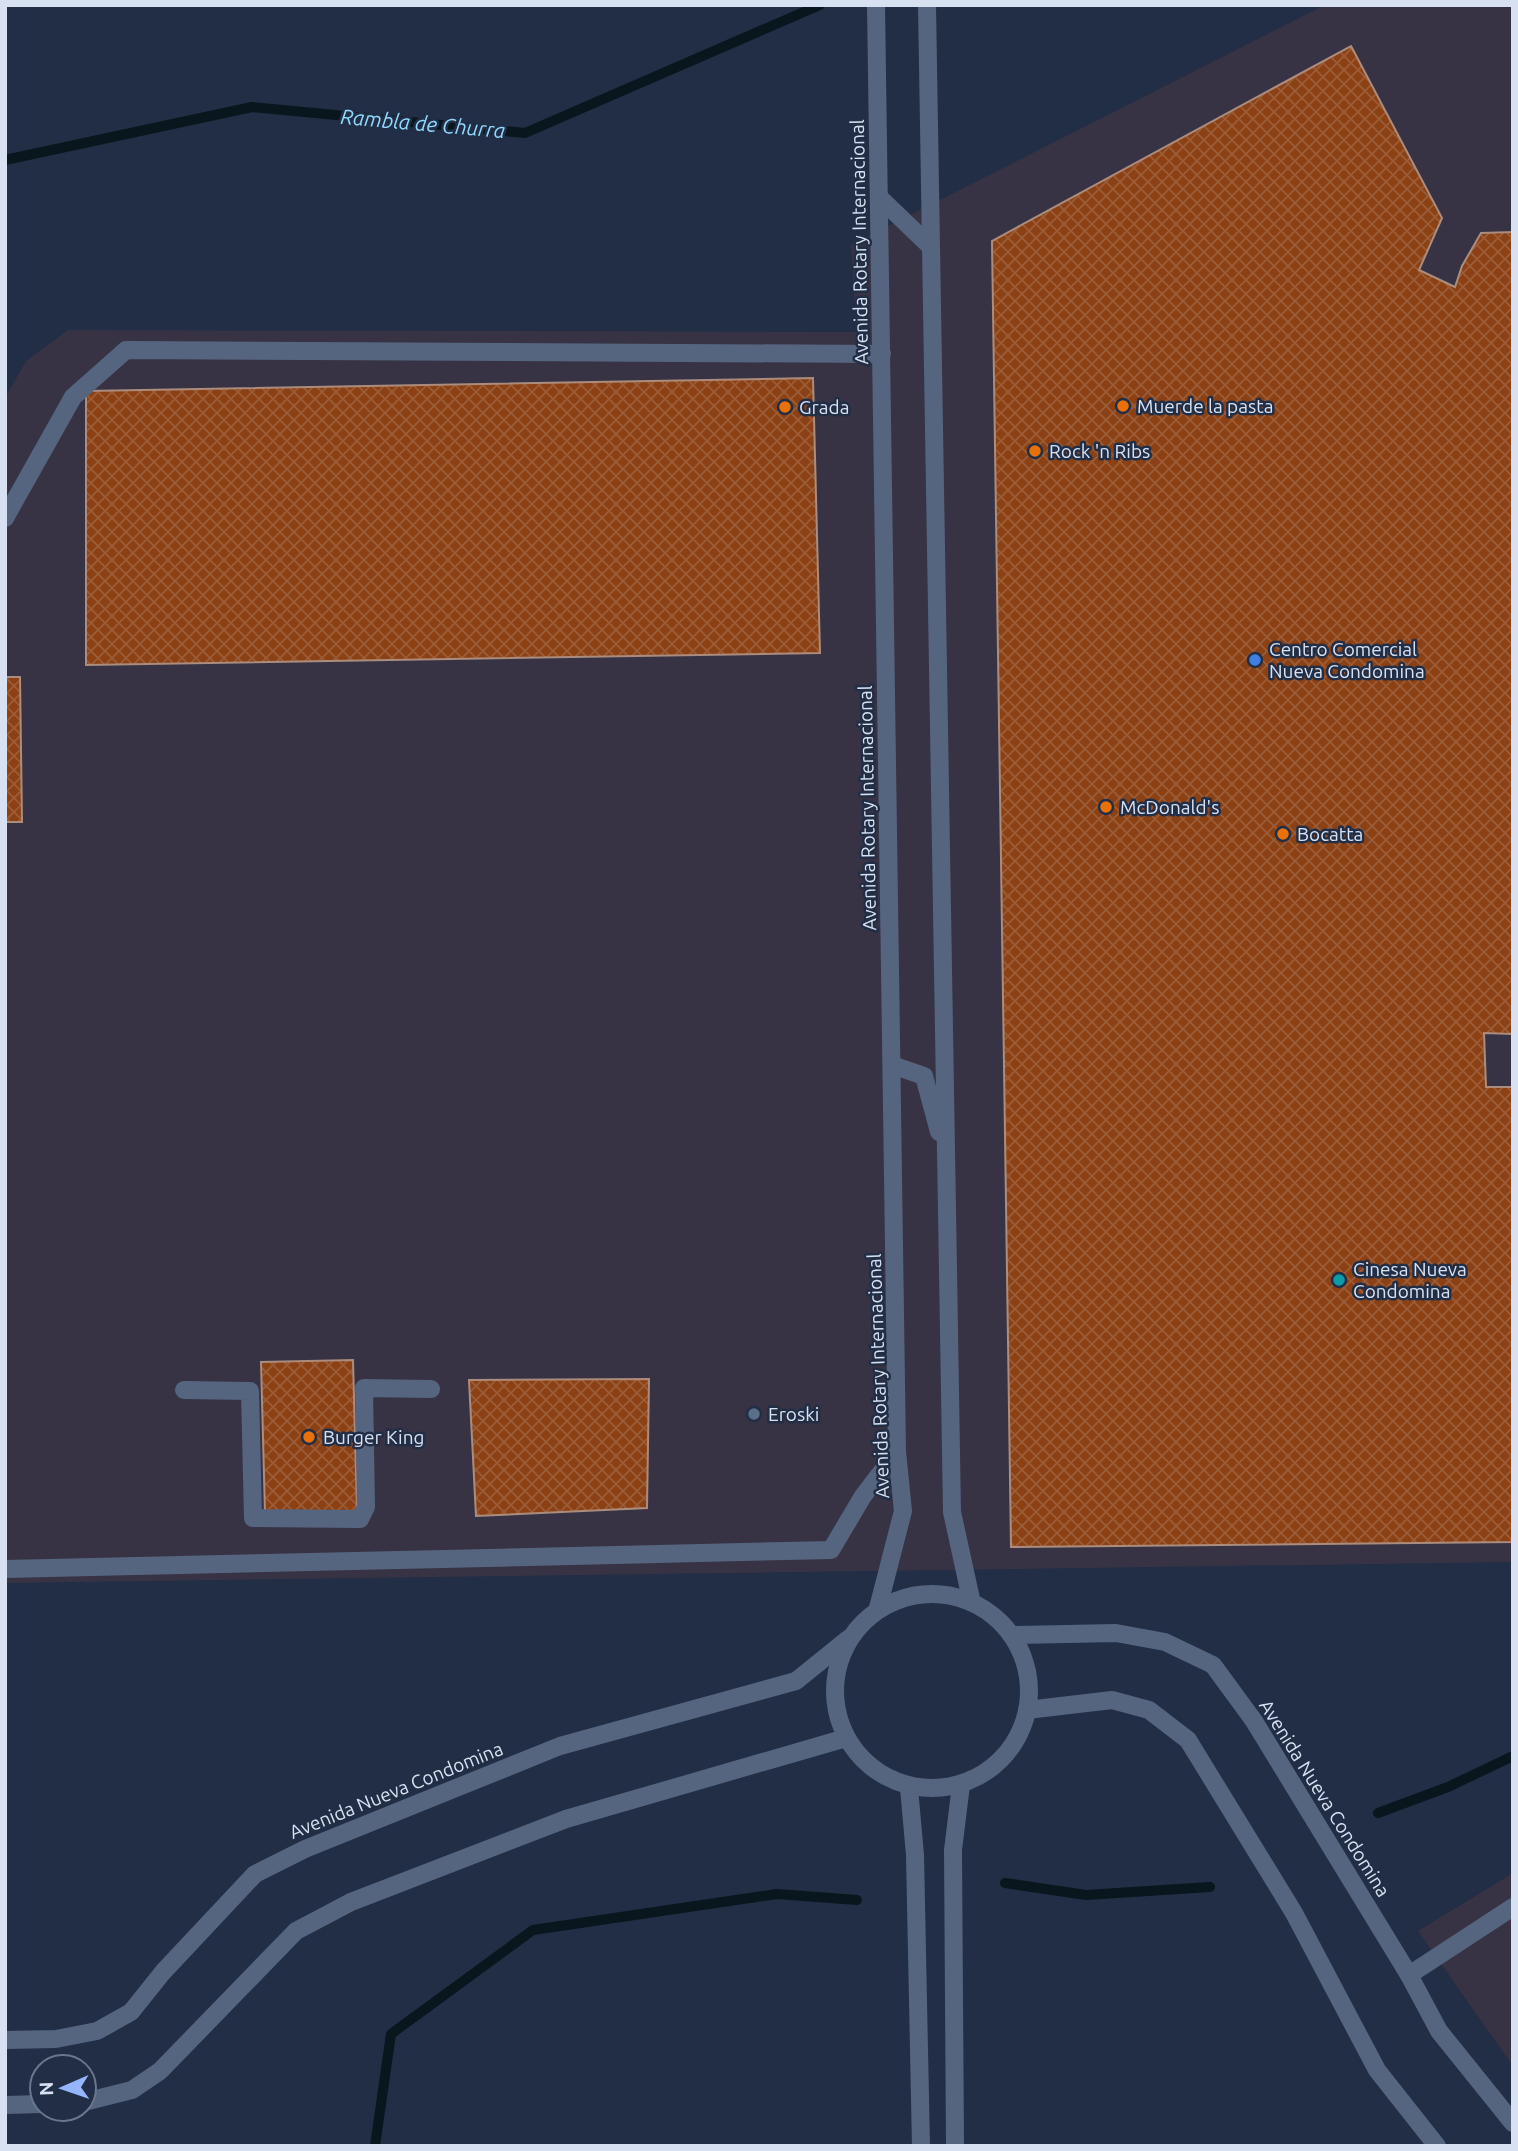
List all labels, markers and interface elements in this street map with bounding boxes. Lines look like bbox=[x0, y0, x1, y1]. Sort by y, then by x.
water label: Rambla de Churra bbox=[340, 104, 506, 142]
street label: Avenida Rotary Internacional bbox=[846, 119, 872, 365]
place label: Muerde la pasta bbox=[1137, 395, 1273, 417]
place label: Grada bbox=[799, 396, 849, 418]
marker: Muerde la pasta bbox=[1115, 398, 1131, 414]
marker: Grada bbox=[777, 399, 793, 415]
place label: Rock 'n Ribs bbox=[1049, 440, 1150, 462]
marker: Rock 'n Ribs bbox=[1027, 443, 1043, 459]
place label: Centro Comercial Nueva Condomina bbox=[1269, 638, 1425, 682]
marker: Centro Comercial Nueva Condomina bbox=[1247, 652, 1263, 668]
street label: Avenida Rotary Internacional bbox=[854, 685, 880, 931]
place label: McDonald's bbox=[1120, 796, 1219, 818]
marker: McDonald's bbox=[1098, 799, 1114, 815]
place label: Bocatta bbox=[1297, 823, 1363, 845]
marker: Bocatta bbox=[1275, 826, 1291, 842]
street label: Avenida Rotary Internacional bbox=[863, 1253, 893, 1499]
place label: Cinesa Nueva Condomina bbox=[1353, 1258, 1467, 1302]
marker: Cinesa Nueva Condomina bbox=[1331, 1272, 1347, 1288]
place label: Eroski bbox=[768, 1403, 819, 1425]
marker: Eroski bbox=[746, 1406, 762, 1422]
place label: Burger King bbox=[323, 1426, 424, 1448]
marker: Burger King bbox=[301, 1429, 317, 1445]
street label: Avenida Nueva Condomina bbox=[1255, 1695, 1395, 1901]
street label: Avenida Nueva Condomina bbox=[286, 1737, 506, 1843]
north arrow bbox=[28, 2053, 98, 2123]
text: N bbox=[35, 2081, 57, 2096]

